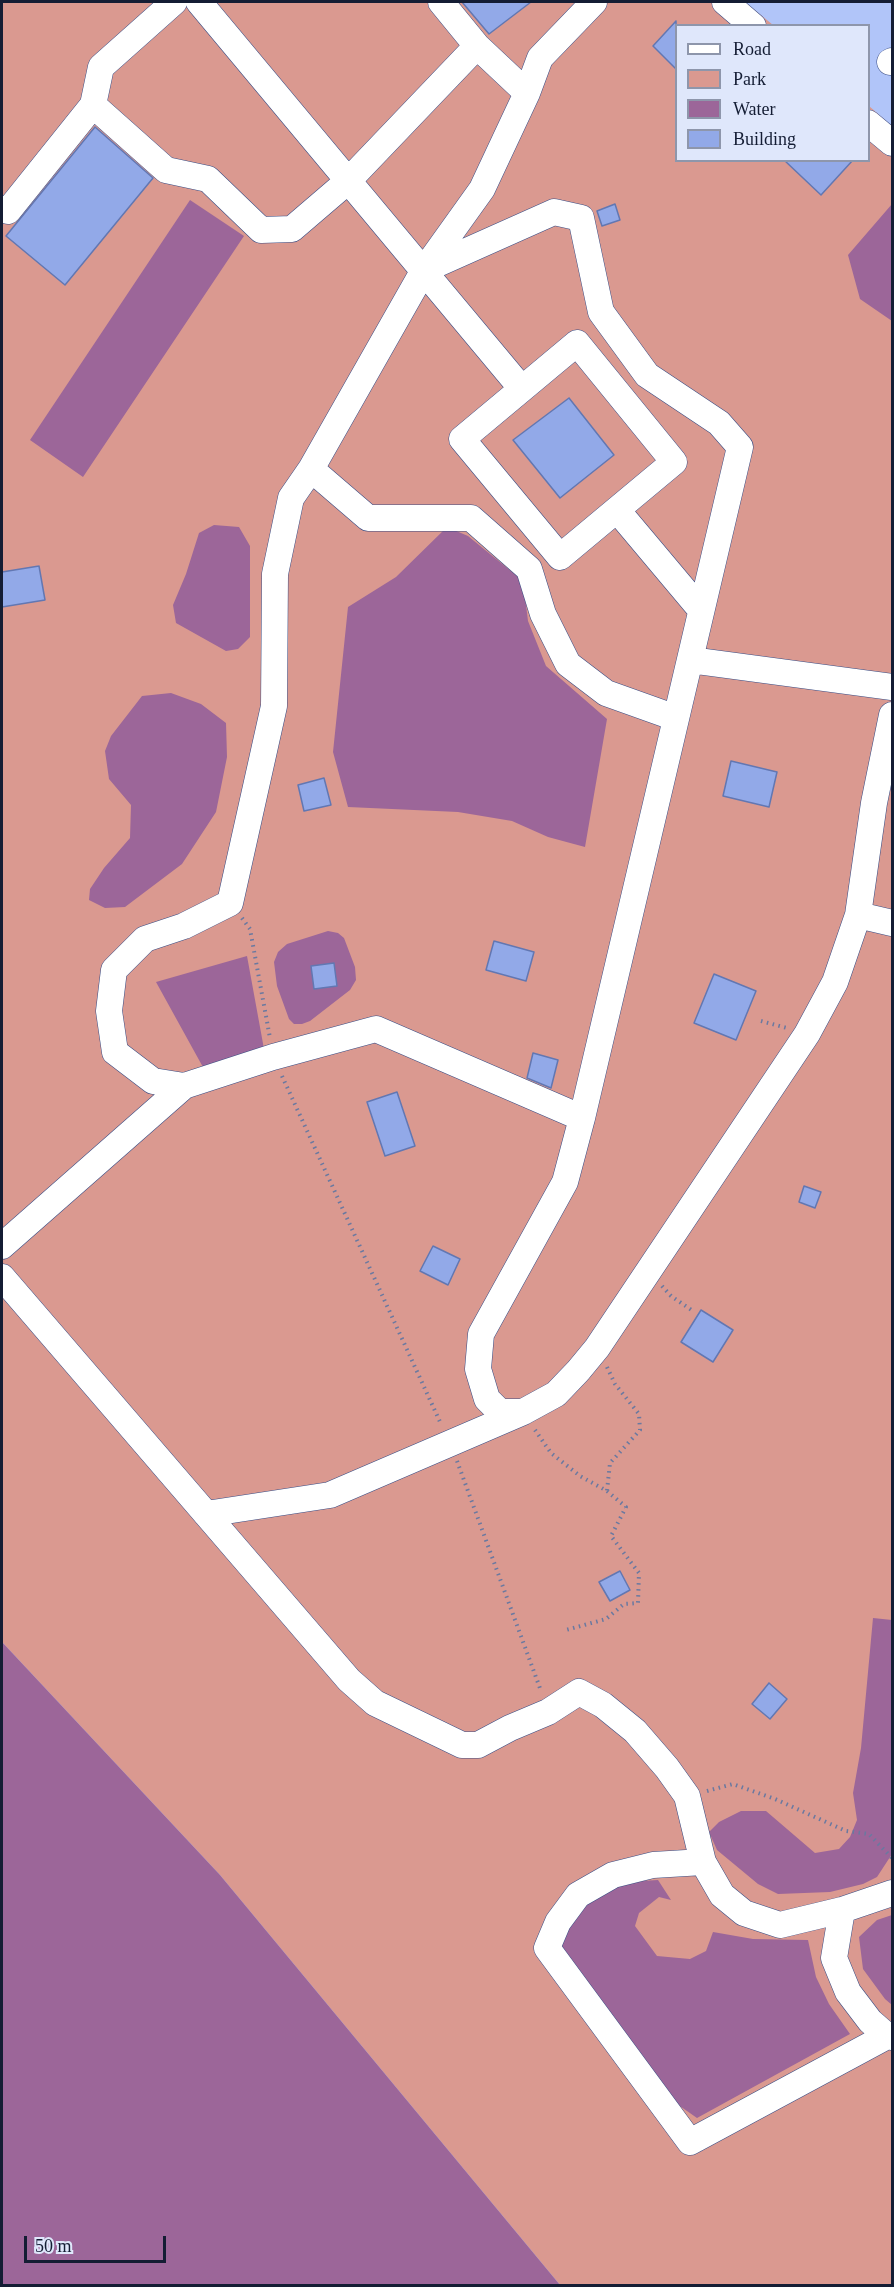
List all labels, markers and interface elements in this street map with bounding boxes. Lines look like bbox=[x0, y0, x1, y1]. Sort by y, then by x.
legend bbox=[675, 24, 870, 162]
text: Road bbox=[733, 39, 771, 59]
text: Park bbox=[733, 69, 766, 89]
text: Water bbox=[733, 99, 776, 119]
text: Building bbox=[733, 129, 796, 149]
scale bar bbox=[27, 2224, 170, 2262]
text: 50 m bbox=[35, 2236, 72, 2256]

